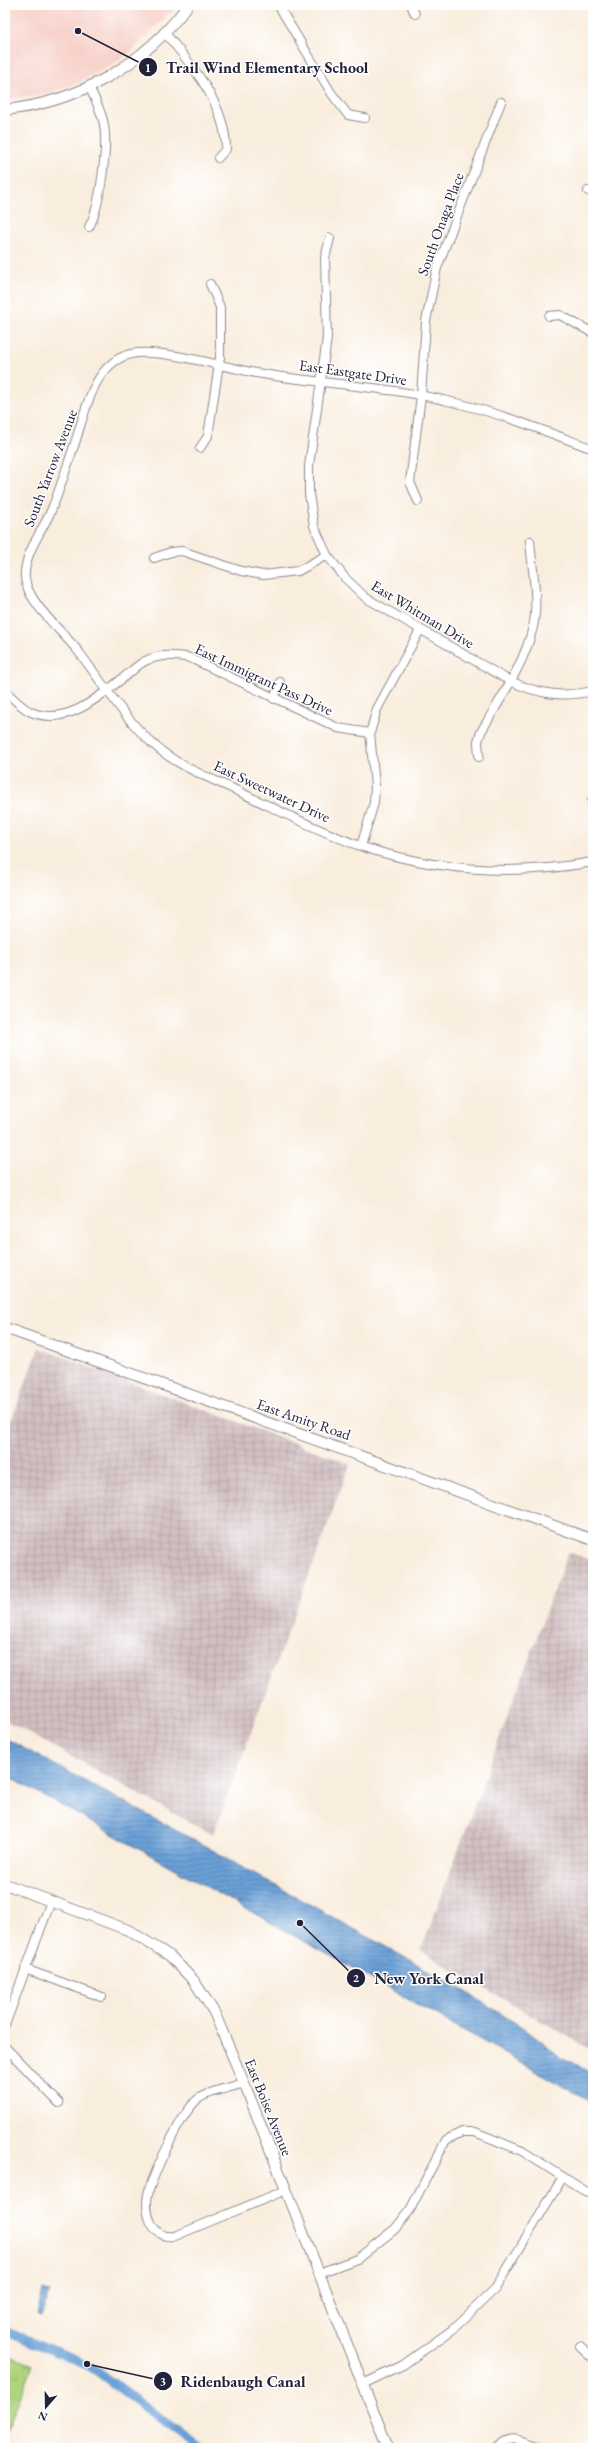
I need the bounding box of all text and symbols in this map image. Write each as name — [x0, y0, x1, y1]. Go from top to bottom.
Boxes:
callout: Trail Wind Elementary School — [138, 53, 377, 81]
text: Trail Wind Elementary School — [166, 57, 369, 78]
text: 1 — [145, 60, 151, 76]
street label: South Onaga Place — [413, 170, 467, 278]
street label: East Eastgate Drive — [298, 355, 408, 389]
street label: South Yarrow Avenue — [19, 406, 81, 529]
street label: East Whitman Drive — [368, 576, 478, 652]
street label: East Immigrant Pass Drive — [192, 639, 336, 719]
street label: East Sweetwater Drive — [211, 756, 333, 826]
street label: East Amity Road — [255, 1394, 354, 1444]
callout: New York Canal — [346, 1964, 492, 1992]
text: New York Canal — [374, 1968, 484, 1989]
text: 2 — [353, 1970, 360, 1986]
street label: East Boise Avenue — [241, 2056, 297, 2159]
callout: Ridenbaugh Canal — [153, 2367, 314, 2395]
text: Ridenbaugh Canal — [181, 2371, 306, 2392]
text: 3 — [160, 2373, 166, 2389]
north arrow — [26, 2387, 66, 2427]
text: N — [36, 2408, 49, 2424]

